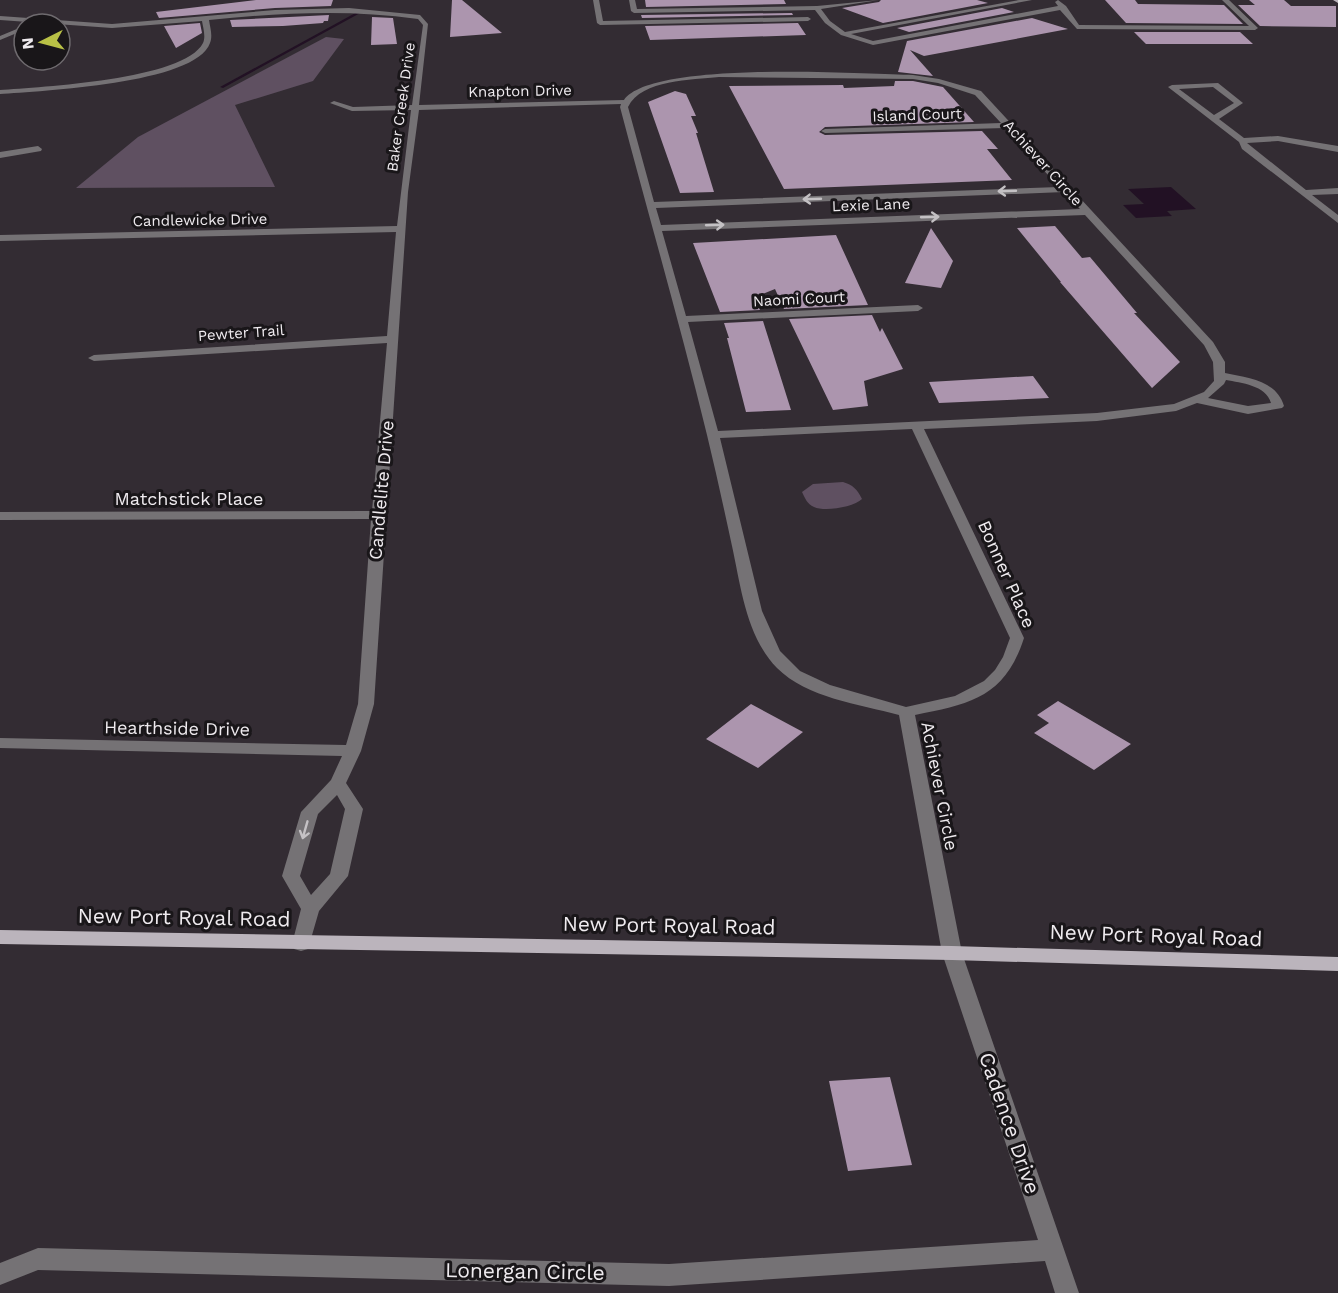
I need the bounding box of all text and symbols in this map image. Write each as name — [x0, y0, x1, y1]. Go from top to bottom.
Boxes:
north arrow — [12, 12, 72, 72]
text: N — [18, 37, 38, 50]
street label: Baker Creek Drive — [383, 41, 419, 173]
street label: Knapton Drive — [468, 81, 572, 101]
street label: Island Court — [872, 104, 963, 126]
street label: Achiever Circle — [1000, 116, 1086, 210]
one-way arrow — [997, 185, 1017, 197]
one-way arrow — [802, 193, 822, 204]
street label: Lexie Lane — [832, 195, 910, 215]
street label: Candlewicke Drive — [132, 210, 268, 230]
one-way arrow — [920, 212, 940, 223]
one-way arrow — [704, 220, 724, 231]
street label: Naomi Court — [752, 288, 846, 310]
street label: Pewter Trail — [197, 321, 285, 345]
street label: Candlelite Drive — [364, 419, 398, 561]
street label: Matchstick Place — [115, 488, 263, 509]
street label: Bonner Place — [974, 517, 1040, 631]
street label: Hearthside Drive — [104, 716, 250, 740]
street label: Achiever Circle — [917, 720, 963, 852]
one-way arrow — [299, 820, 310, 839]
street label: New Port Royal Road — [77, 903, 291, 931]
street label: New Port Royal Road — [562, 911, 776, 939]
street label: New Port Royal Road — [1049, 919, 1263, 951]
street label: Cadence Drive — [974, 1049, 1046, 1197]
street label: Lonergan Circle — [445, 1257, 605, 1285]

